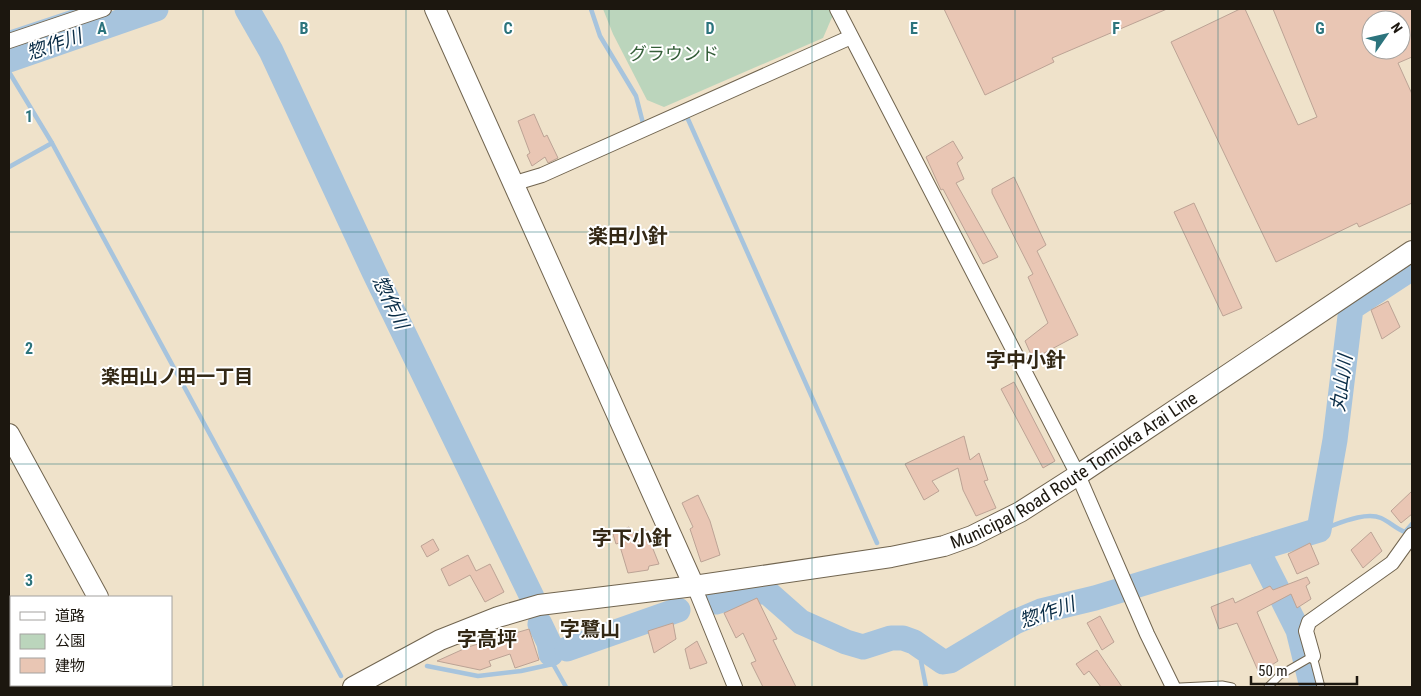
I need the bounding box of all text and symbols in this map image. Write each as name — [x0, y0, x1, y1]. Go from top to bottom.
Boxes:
north arrow — [1361, 10, 1411, 60]
text: A — [97, 19, 107, 38]
text: B — [300, 19, 309, 38]
text: C — [503, 19, 513, 38]
text: D — [705, 19, 715, 38]
text: E — [910, 19, 918, 38]
text: F — [1112, 19, 1120, 38]
text: G — [1315, 19, 1325, 38]
text: N — [1388, 20, 1406, 36]
water label: 惣作川 — [23, 24, 87, 65]
park label: グラウンド — [629, 43, 719, 64]
text: 1 — [25, 107, 33, 126]
district label: 楽田小針 — [588, 224, 668, 248]
water label: 惣作川 — [368, 272, 414, 335]
text: 2 — [25, 339, 33, 358]
district label: 字中小針 — [986, 348, 1066, 372]
water label: 丸山川 — [1326, 351, 1357, 413]
district label: 楽田山ノ田一丁目 — [101, 365, 253, 388]
street label: Municipal Road Route Tomioka Arai Line — [947, 387, 1201, 553]
district label: 字下小針 — [592, 526, 672, 550]
text: 3 — [25, 571, 33, 590]
water label: 惣作川 — [1016, 592, 1080, 633]
legend — [10, 596, 172, 686]
text: 道路 — [55, 607, 85, 625]
district label: 字鷺山 — [560, 617, 620, 641]
district label: 字高坪 — [457, 627, 517, 651]
text: 公園 — [55, 632, 85, 650]
scale bar — [1251, 654, 1357, 686]
text: 建物 — [55, 657, 85, 675]
text: 50 m — [1258, 662, 1288, 680]

